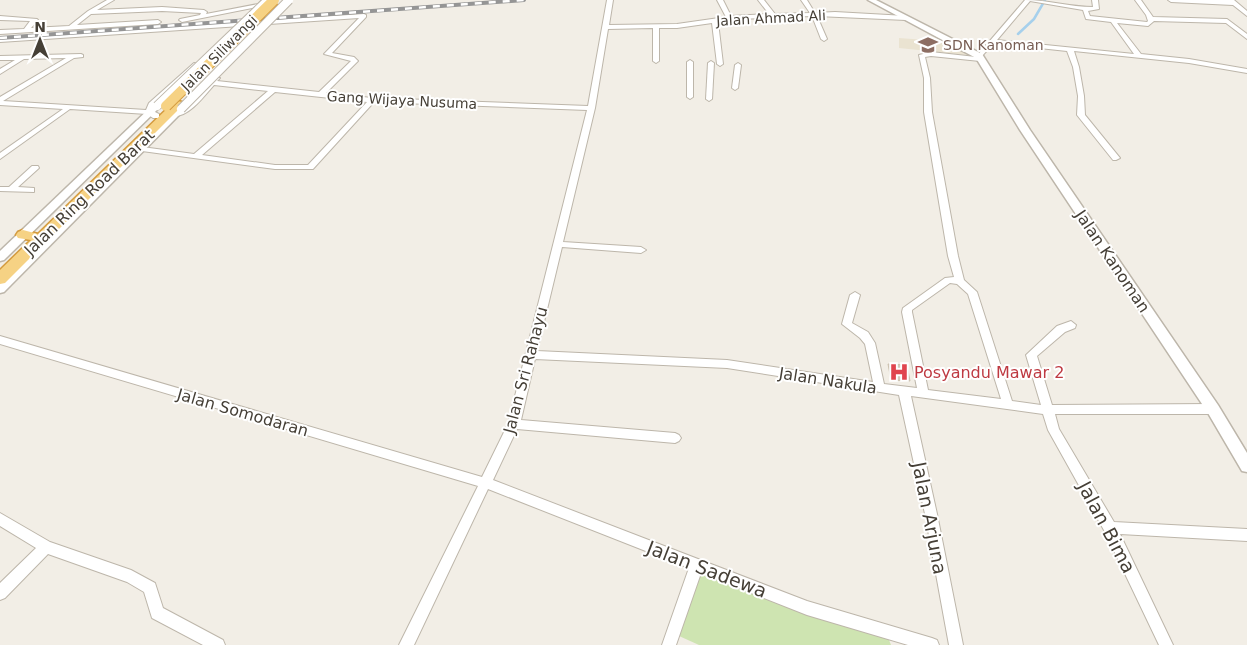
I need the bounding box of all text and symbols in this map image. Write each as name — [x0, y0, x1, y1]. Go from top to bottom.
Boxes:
street label: Jalan Ahmad Ali — [715, 7, 826, 29]
street label: Jalan Siliwangi — [177, 12, 260, 95]
north arrow — [15, 15, 65, 65]
text: N — [34, 19, 46, 35]
school or university icon: SDN Kanoman — [917, 34, 939, 56]
place label: SDN Kanoman — [943, 37, 1044, 53]
street label: Gang Wijaya Nusuma — [326, 88, 478, 112]
street label: Jalan Ring Road Barat — [20, 125, 158, 260]
street label: Jalan Kanoman — [1071, 206, 1154, 316]
street label: Jalan Sri Rahayu — [499, 305, 552, 437]
hospital icon: Posyandu Mawar 2 — [888, 361, 910, 383]
street label: Jalan Nakula — [777, 363, 878, 398]
place label: Posyandu Mawar 2 — [914, 363, 1064, 382]
street label: Jalan Somodaran — [174, 384, 311, 440]
street label: Jalan Arjuna — [908, 459, 952, 576]
street label: Jalan Bima — [1073, 476, 1140, 577]
street label: Jalan Sadewa — [643, 536, 770, 602]

